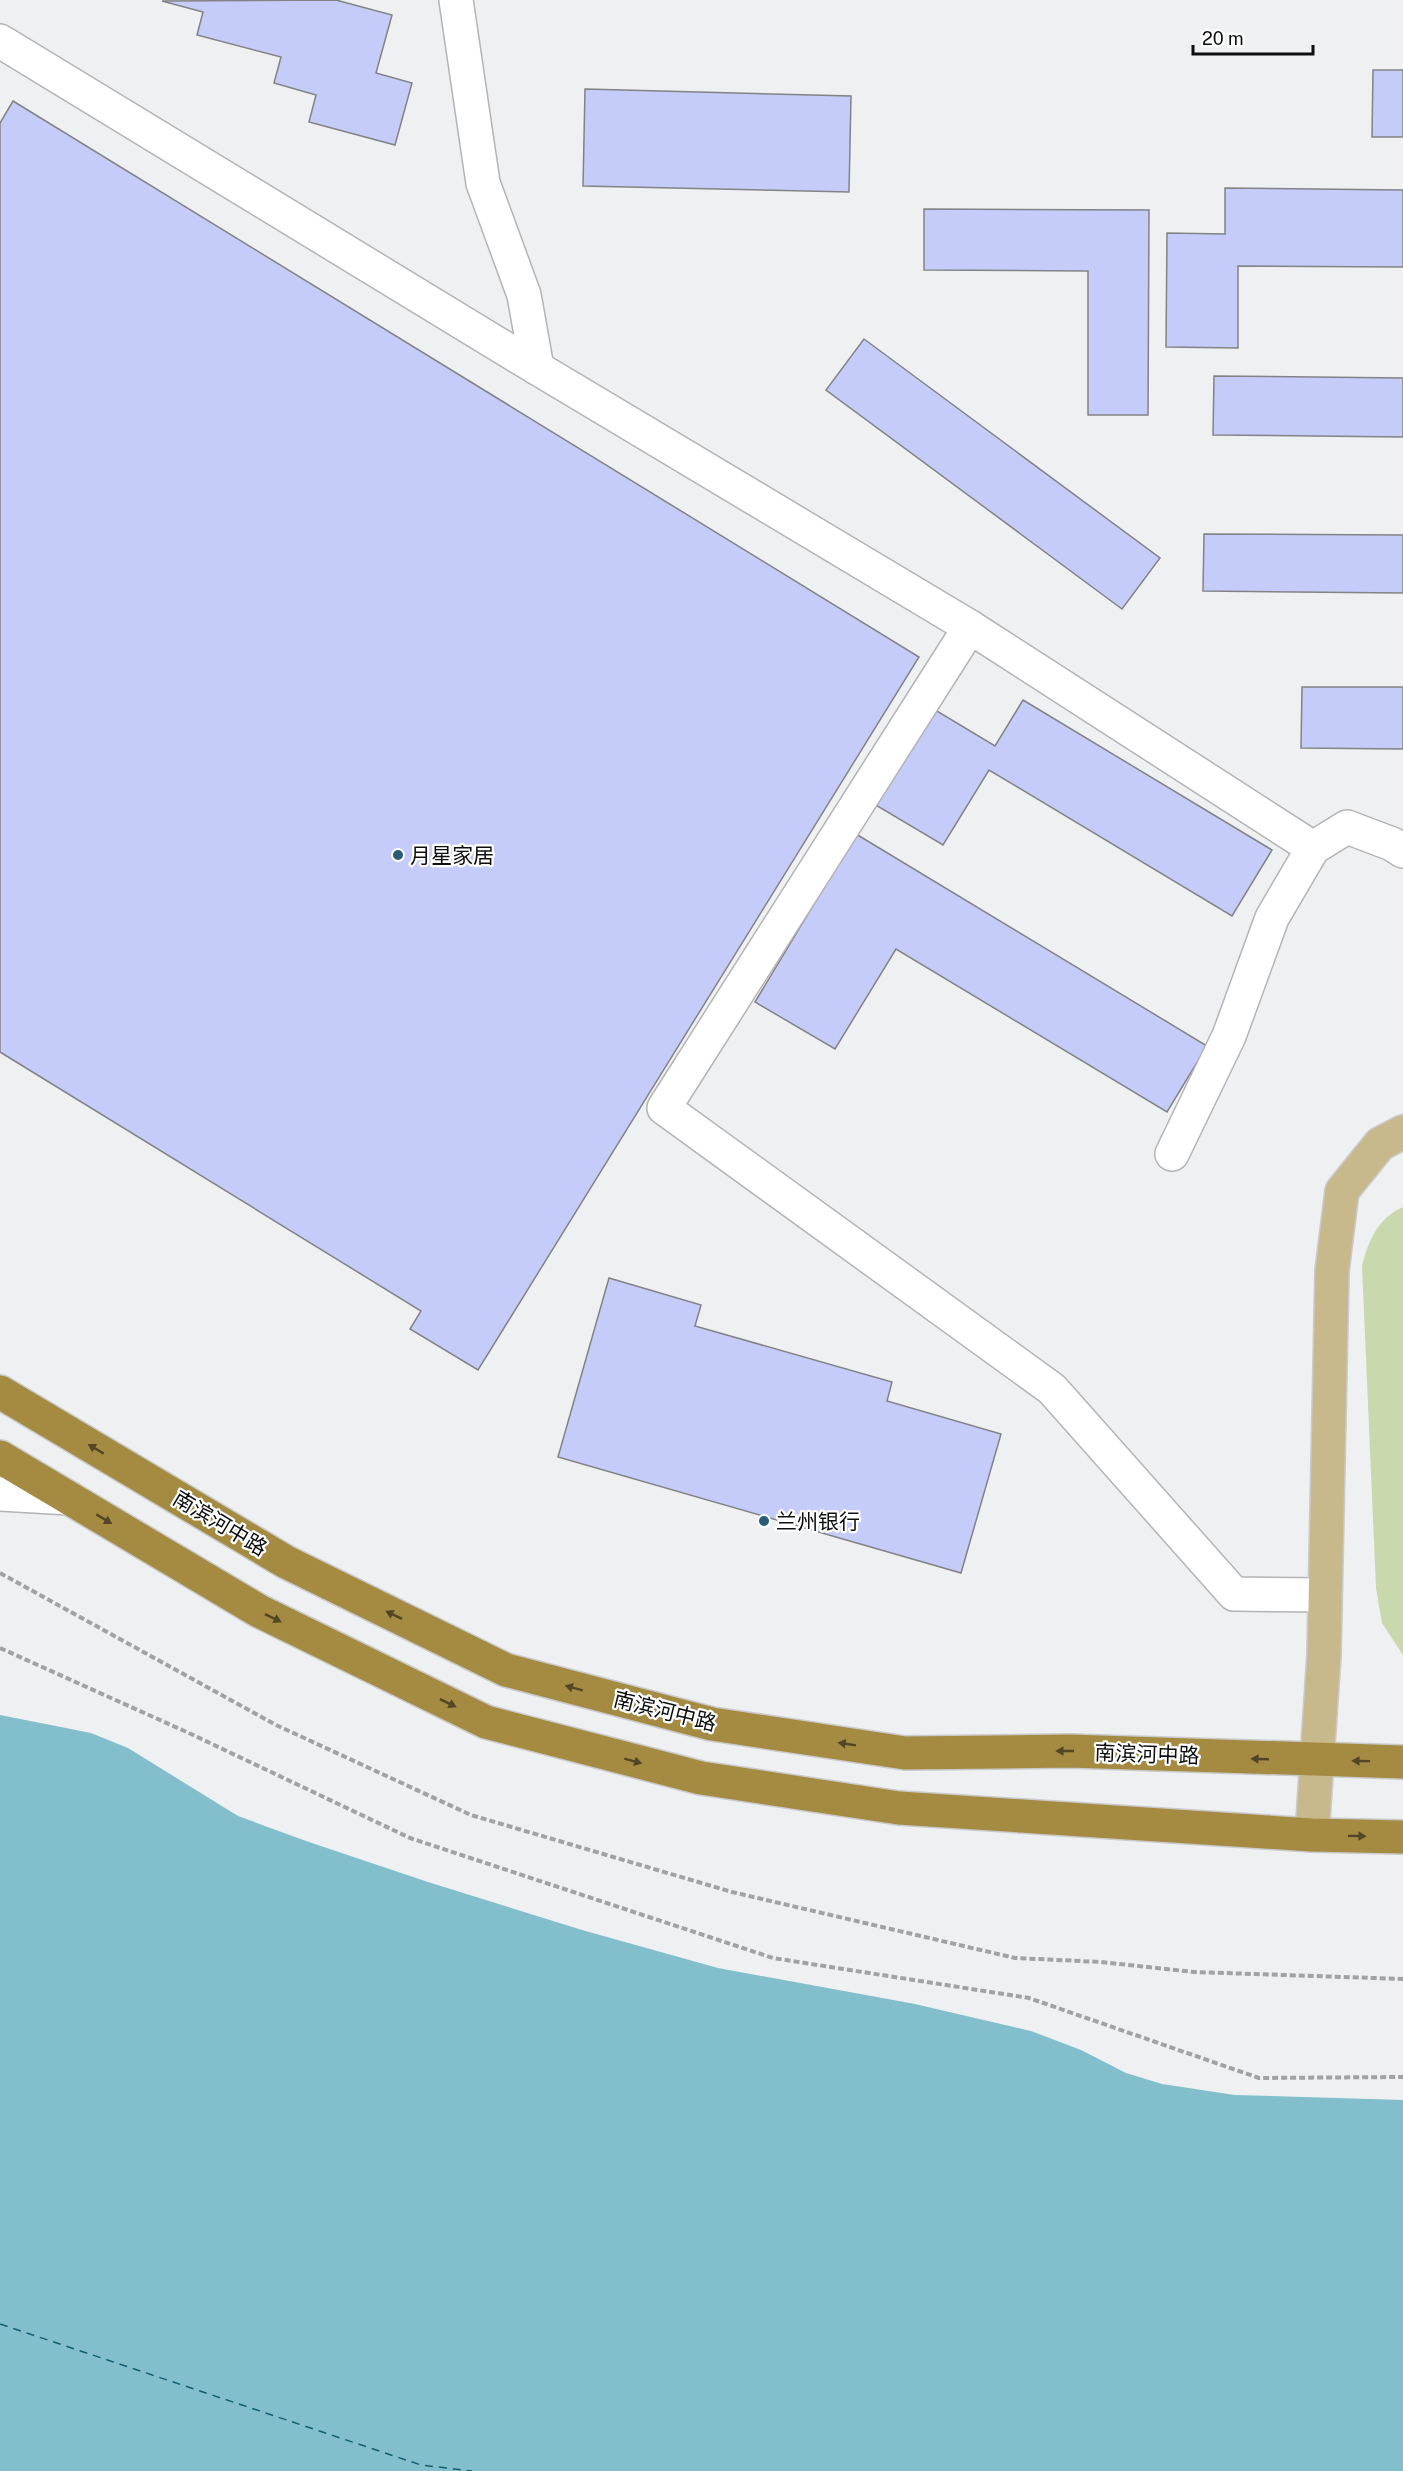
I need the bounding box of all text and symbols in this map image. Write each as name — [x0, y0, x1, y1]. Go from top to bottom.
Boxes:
scale bar — [1193, 18, 1313, 56]
text: 20 m — [1202, 28, 1244, 49]
place label: 月星家居 — [410, 843, 494, 868]
marker: 月星家居 — [391, 848, 405, 862]
one-way arrow — [87, 1444, 104, 1454]
street label: 南滨河中路 — [169, 1485, 271, 1561]
place label: 兰州银行 — [776, 1509, 860, 1534]
one-way arrow — [96, 1514, 113, 1524]
marker: 兰州银行 — [757, 1514, 771, 1528]
one-way arrow — [386, 1611, 403, 1620]
one-way arrow — [264, 1613, 281, 1622]
one-way arrow — [565, 1682, 583, 1692]
street label: 南滨河中路 — [611, 1686, 719, 1736]
one-way arrow — [439, 1699, 456, 1708]
one-way arrow — [838, 1739, 857, 1748]
street label: 南滨河中路 — [1094, 1740, 1200, 1768]
one-way arrow — [1055, 1746, 1074, 1756]
one-way arrow — [1250, 1754, 1269, 1763]
one-way arrow — [624, 1756, 642, 1766]
one-way arrow — [1351, 1756, 1370, 1766]
one-way arrow — [1348, 1831, 1367, 1841]

